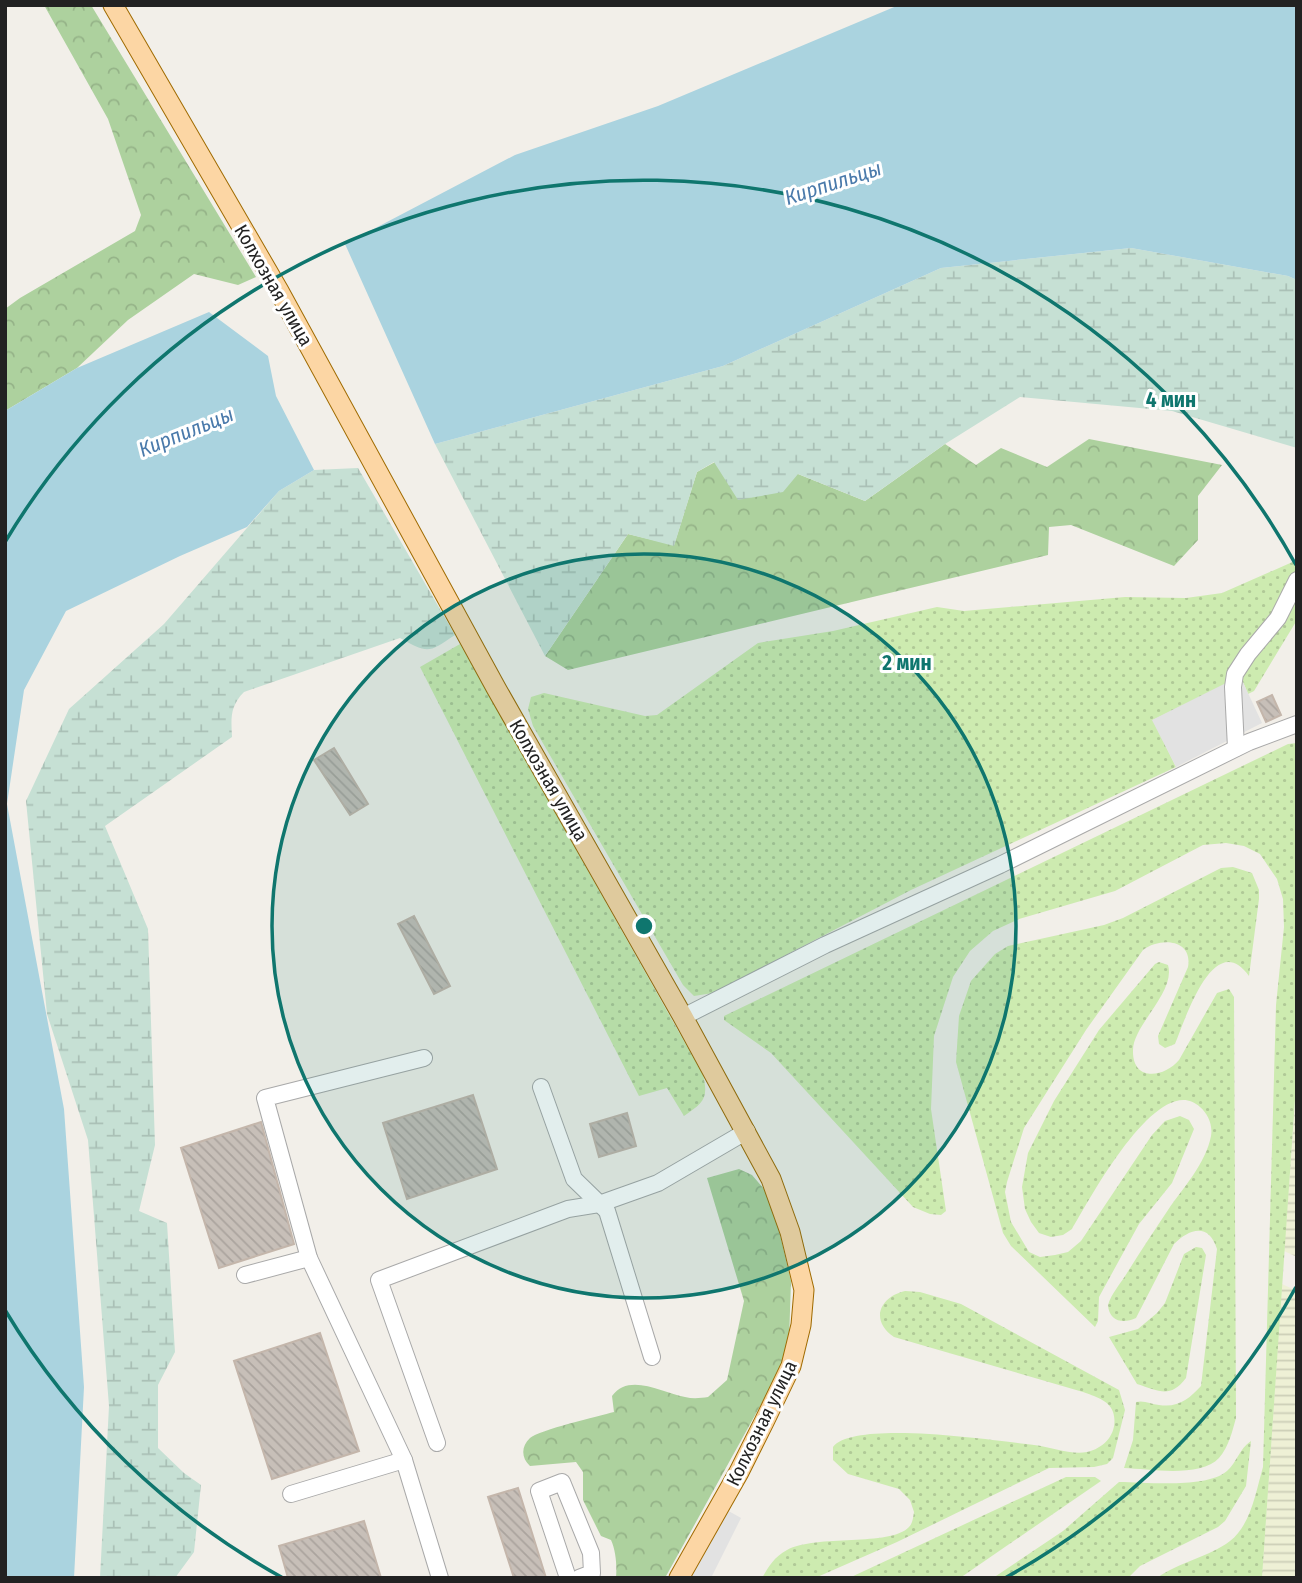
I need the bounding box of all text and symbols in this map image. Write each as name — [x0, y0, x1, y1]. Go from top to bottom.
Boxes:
water label: Кирпильцы — [781, 155, 885, 211]
street label: Колхозная улица — [229, 220, 318, 350]
text: 4 мин — [1146, 387, 1196, 413]
water label: Кирпильцы — [135, 401, 237, 463]
text: 2 мин — [881, 650, 932, 676]
street label: Колхозная улица — [504, 715, 593, 845]
centre of rings — [632, 914, 656, 938]
street label: Колхозная улица — [721, 1357, 802, 1490]

